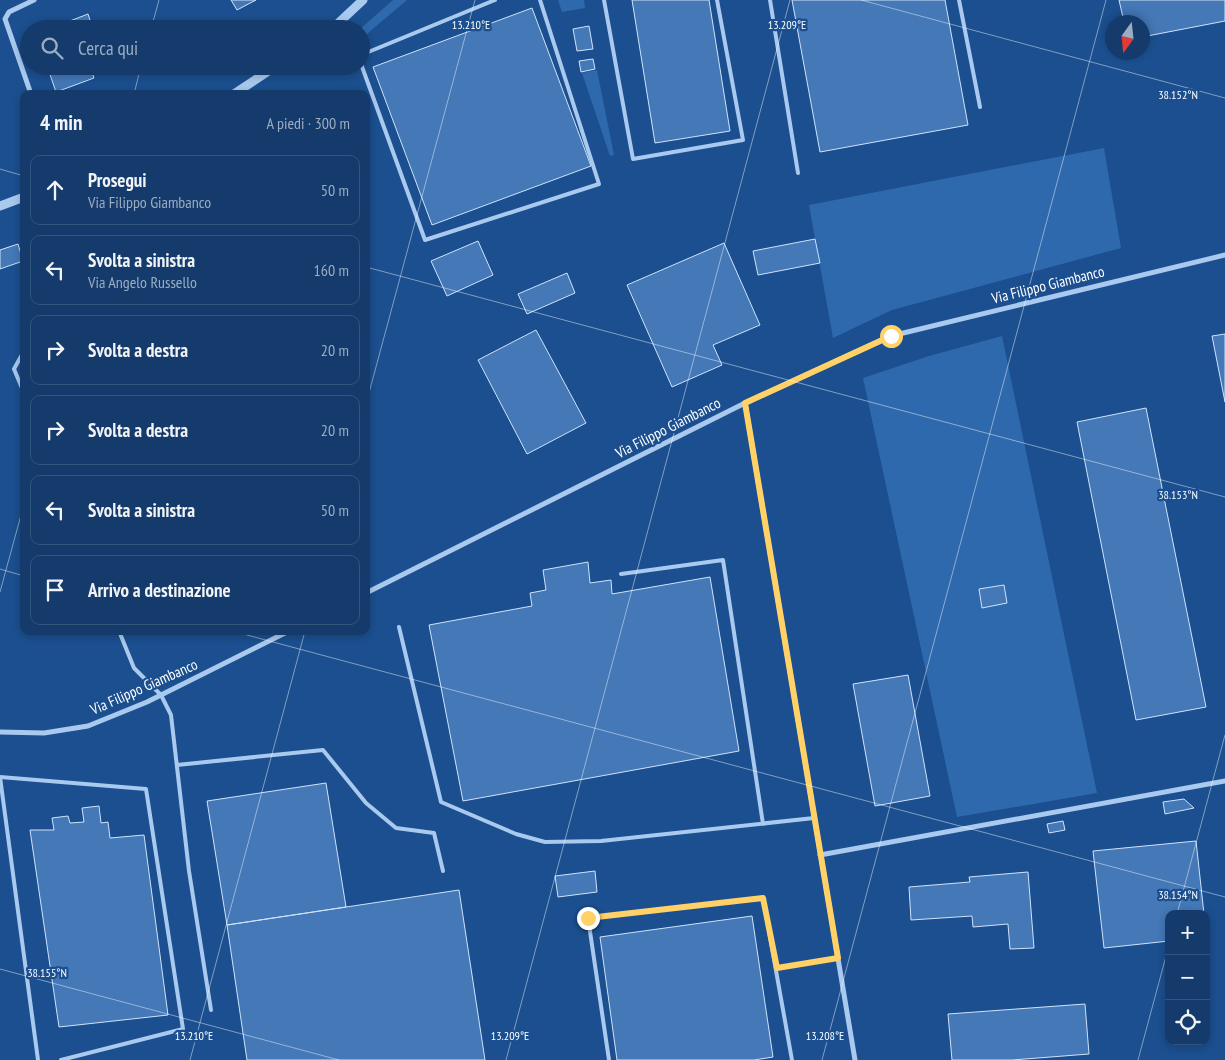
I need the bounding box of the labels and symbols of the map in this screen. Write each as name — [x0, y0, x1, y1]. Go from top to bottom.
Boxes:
north arrow — [1105, 15, 1150, 60]
text: 13.210°E — [452, 17, 490, 32]
text: 13.209°E — [768, 17, 806, 32]
text: 38.152°N — [1158, 87, 1198, 102]
street label: Via Filippo Giambanco — [989, 261, 1106, 308]
route start — [880, 325, 903, 348]
street label: Via Filippo Giambanco — [611, 393, 723, 463]
text: 38.153°N — [1158, 487, 1198, 502]
street label: Via Filippo Giambanco — [86, 654, 200, 719]
text: 38.154°N — [1158, 887, 1198, 902]
route end — [577, 907, 600, 930]
text: 38.155°N — [27, 965, 67, 980]
text: 13.210°E — [175, 1028, 213, 1043]
text: 13.209°E — [491, 1028, 529, 1043]
text: 13.208°E — [806, 1028, 844, 1043]

